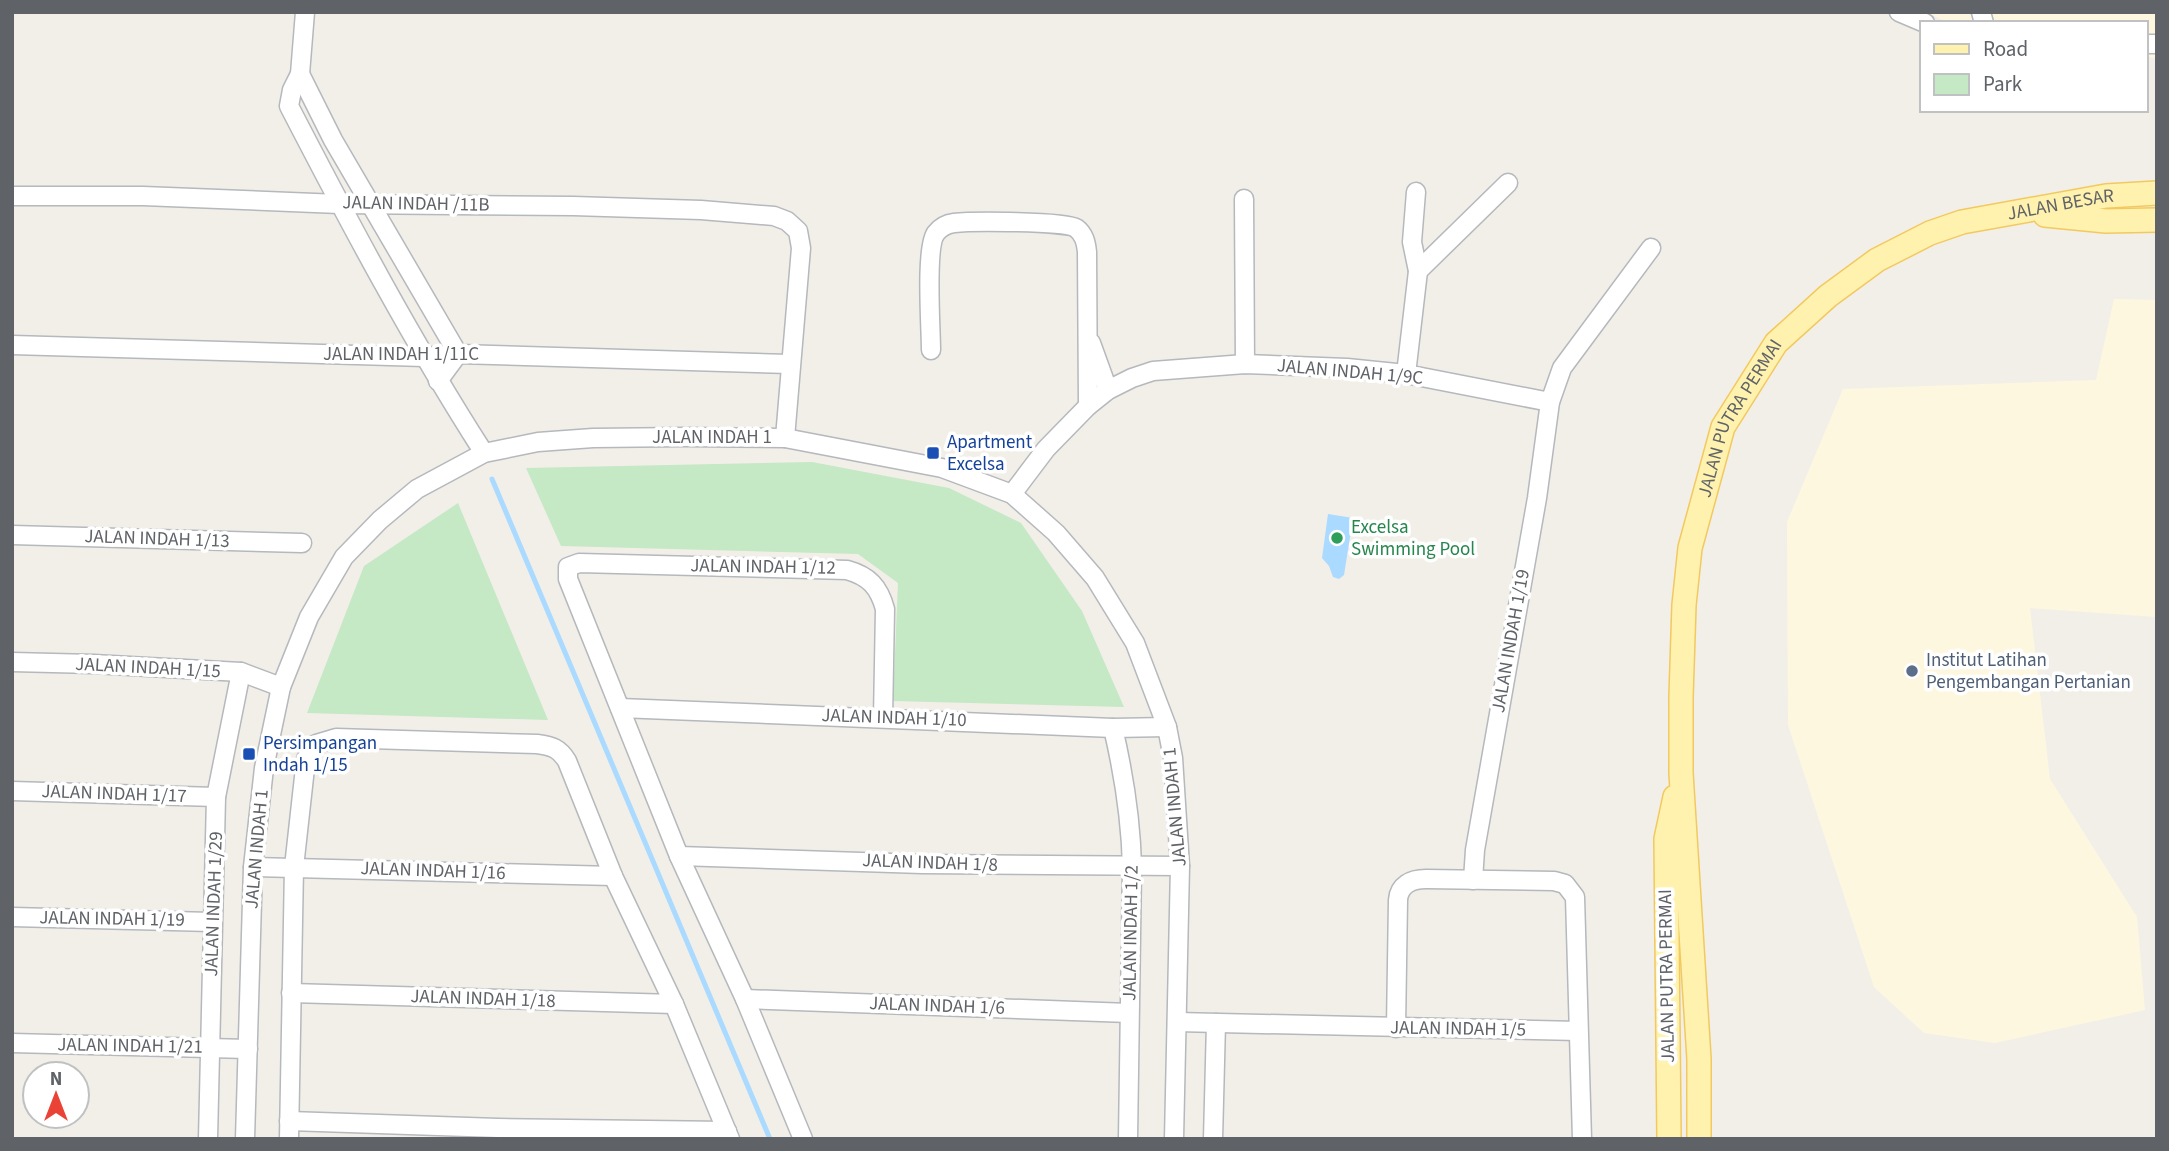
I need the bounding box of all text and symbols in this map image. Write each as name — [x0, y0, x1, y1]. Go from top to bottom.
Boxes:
legend — [1920, 21, 2148, 112]
text: Road — [1983, 34, 2028, 64]
text: Park — [1983, 69, 2023, 99]
street label: JALAN BESAR — [2005, 182, 2115, 227]
street label: JALAN INDAH /11B — [342, 189, 490, 219]
street label: JALAN PUTRA PERMAI — [1691, 334, 1789, 500]
street label: JALAN INDAH 1/11C — [323, 341, 479, 368]
street label: JALAN INDAH 1/9C — [1276, 352, 1424, 392]
street label: JALAN INDAH 1 — [652, 424, 772, 451]
place label: Apartment Excelsa — [947, 429, 1033, 478]
marker: Apartment Excelsa — [925, 445, 941, 461]
place label: Excelsa Swimming Pool — [1351, 514, 1475, 563]
street label: JALAN INDAH 1/13 — [84, 523, 230, 555]
marker: Excelsa Swimming Pool — [1329, 530, 1345, 546]
street label: JALAN INDAH 1/12 — [690, 552, 836, 582]
street label: JALAN INDAH 1/19 — [1485, 567, 1537, 715]
place label: Institut Latihan Pengembangan Pertanian — [1926, 647, 2131, 696]
street label: JALAN INDAH 1/15 — [75, 651, 221, 685]
marker: Institut Latihan Pengembangan Pertanian — [1904, 663, 1920, 679]
street label: JALAN INDAH 1/10 — [821, 702, 967, 734]
place label: Persimpangan Indah 1/15 — [263, 730, 377, 779]
marker: Persimpangan Indah 1/15 — [241, 746, 257, 762]
street label: JALAN INDAH 1 — [1156, 746, 1194, 868]
street label: JALAN INDAH 1/17 — [41, 778, 187, 810]
street label: JALAN INDAH 1 — [238, 788, 276, 910]
street label: JALAN INDAH 1/29 — [198, 831, 230, 977]
street label: JALAN INDAH 1/8 — [862, 847, 998, 879]
street label: JALAN INDAH 1/16 — [360, 855, 506, 887]
street label: JALAN INDAH 1/2 — [1116, 865, 1146, 1001]
street label: JALAN PUTRA PERMAI — [1652, 889, 1682, 1063]
street label: JALAN INDAH 1/19 — [39, 904, 185, 934]
street label: JALAN INDAH 1/18 — [410, 983, 556, 1015]
street label: JALAN INDAH 1/6 — [869, 990, 1005, 1022]
street label: JALAN INDAH 1/5 — [1390, 1014, 1526, 1044]
street label: JALAN INDAH 1/21 — [57, 1031, 203, 1061]
north arrow — [21, 1060, 91, 1130]
text: N — [50, 1066, 62, 1093]

